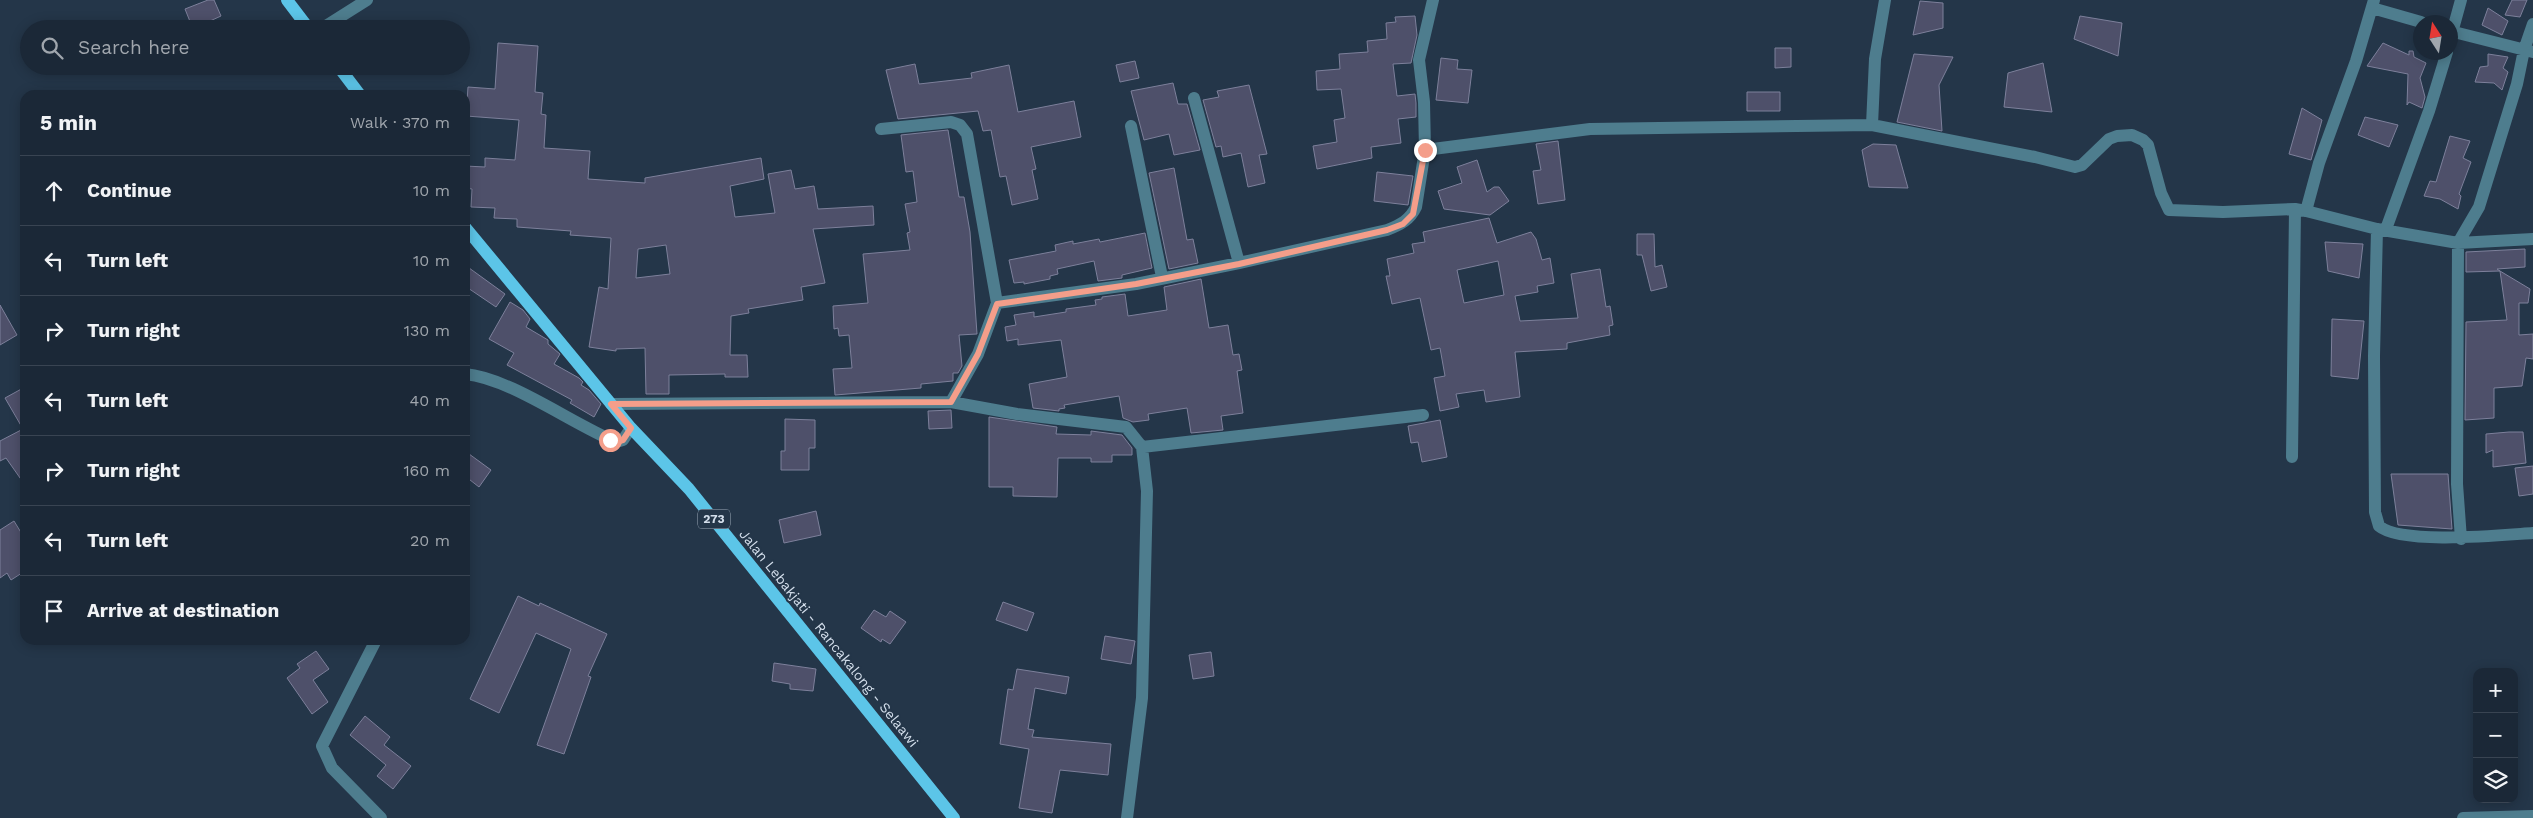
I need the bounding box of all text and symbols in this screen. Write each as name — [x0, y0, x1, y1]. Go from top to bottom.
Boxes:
north arrow — [2413, 15, 2458, 60]
search box — [20, 20, 470, 75]
icon: search — [38, 34, 66, 62]
text: Search here — [78, 36, 189, 59]
text: 5 min — [40, 110, 97, 135]
text: Walk · 370 m — [350, 113, 450, 132]
route end — [1414, 139, 1437, 162]
icon: ahead — [40, 177, 68, 205]
text: Continue — [87, 179, 171, 202]
text: 10 m — [413, 181, 450, 200]
icon: left — [40, 247, 68, 275]
text: Turn left — [87, 249, 168, 272]
text: 10 m — [413, 251, 450, 270]
icon: right — [40, 317, 68, 345]
text: Turn right — [87, 319, 180, 342]
text: 130 m — [404, 321, 450, 340]
icon: left — [40, 387, 68, 415]
text: Turn left — [87, 389, 168, 412]
text: 40 m — [410, 391, 450, 410]
route start — [599, 429, 622, 452]
icon: right — [40, 457, 68, 485]
text: Turn right — [87, 459, 180, 482]
text: 160 m — [403, 461, 450, 480]
road number: 273 — [698, 509, 730, 528]
street label: Jalan Lebakjati - Rancakalong - Selaawi — [736, 526, 922, 750]
icon: left — [40, 527, 68, 555]
text: Turn left — [87, 529, 168, 552]
text: 20 m — [410, 531, 450, 550]
icon: arrive — [40, 597, 68, 625]
text: Arrive at destination — [87, 599, 279, 622]
map controls — [2473, 668, 2518, 803]
button: + — [2473, 668, 2518, 713]
button: − — [2473, 713, 2518, 758]
button: layers — [2473, 758, 2518, 803]

